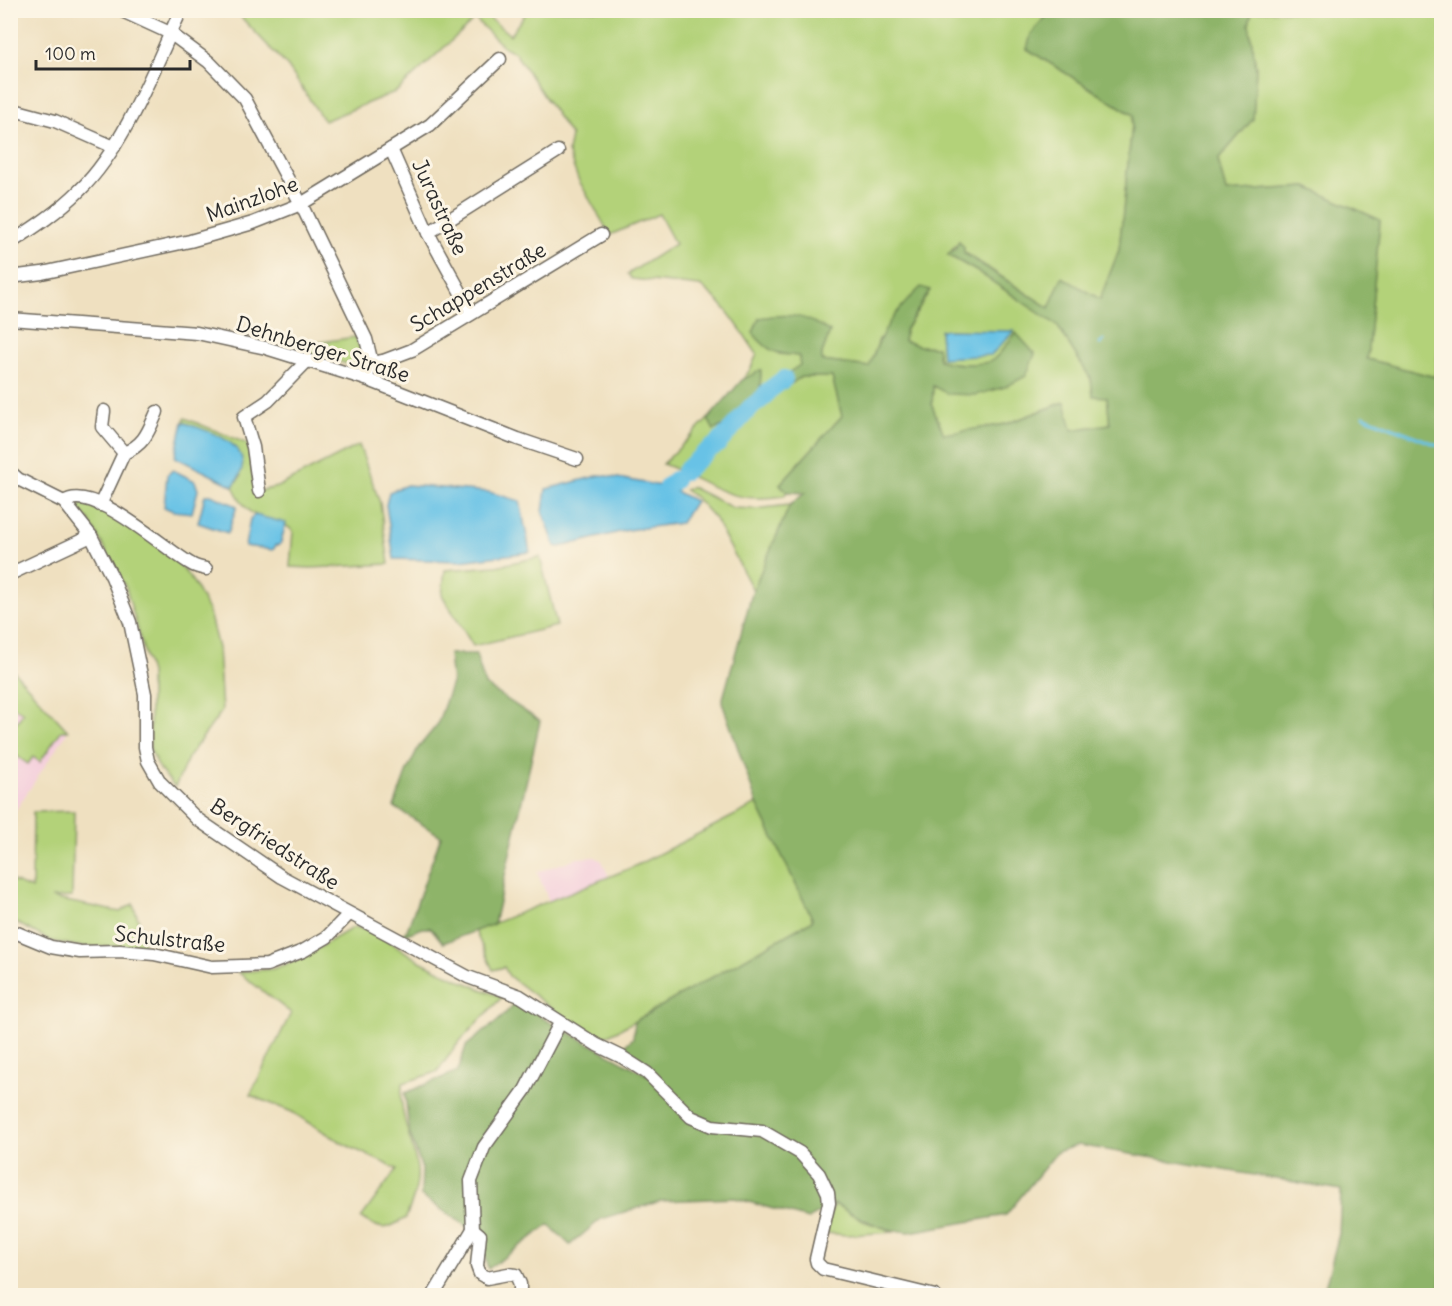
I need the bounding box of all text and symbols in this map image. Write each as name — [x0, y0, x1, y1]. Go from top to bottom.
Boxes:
scale bar — [36, 33, 190, 71]
text: 100 m — [45, 42, 96, 65]
street label: Jurastraße — [406, 155, 474, 259]
street label: Mainzlohe — [202, 170, 302, 228]
street label: Schappenstraße — [405, 236, 551, 338]
street label: Dehnberger Straße — [233, 310, 413, 388]
street label: Bergfriedstraße — [205, 792, 345, 896]
street label: Schulstraße — [113, 920, 227, 958]

